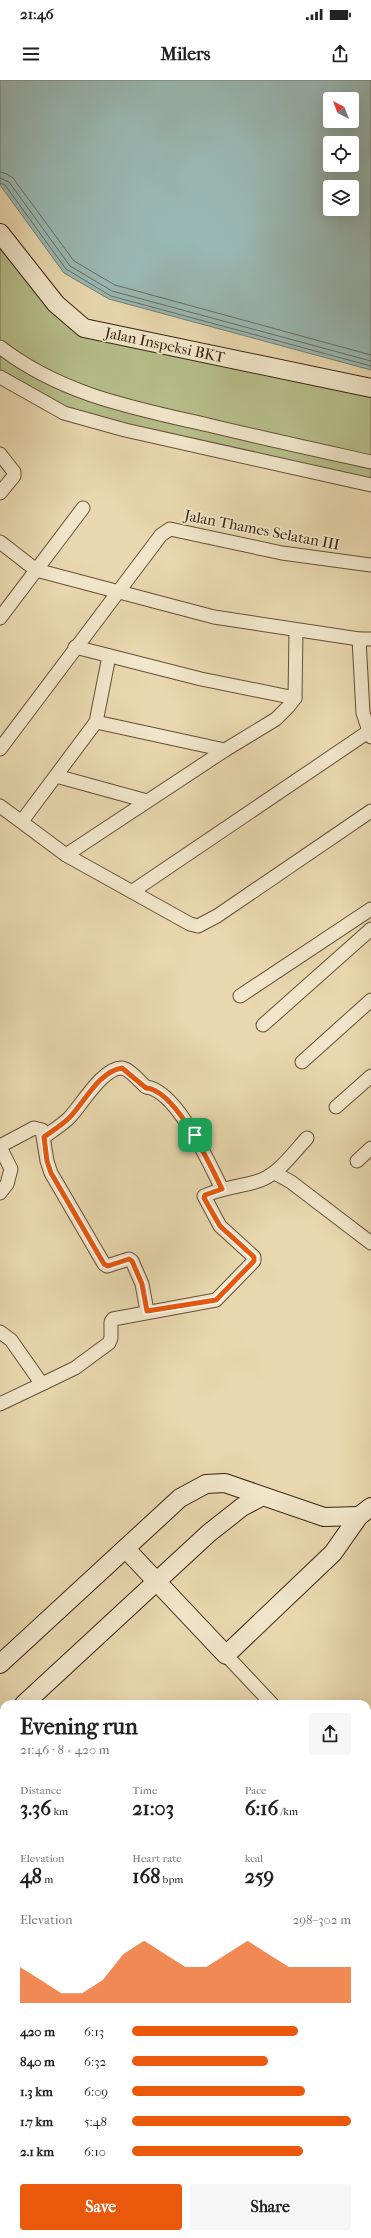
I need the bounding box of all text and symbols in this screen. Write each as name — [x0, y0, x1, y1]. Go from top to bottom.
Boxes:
text: 21:46 — [20, 5, 54, 23]
icon: menu — [20, 43, 42, 65]
icon: share — [329, 43, 351, 65]
text: Milers — [161, 44, 210, 65]
north arrow — [323, 92, 359, 128]
map controls — [323, 92, 359, 216]
button: locate — [323, 136, 359, 172]
button: layers — [323, 180, 359, 216]
street label: Jalan Inspeksi BKT — [102, 323, 227, 367]
street label: Jalan Thames Selatan III — [182, 506, 341, 554]
pin — [178, 1118, 212, 1152]
icon: arrive — [184, 1124, 206, 1146]
button: share — [309, 1713, 351, 1755]
text: Evening run — [20, 1714, 138, 1740]
text: 21:46 · 8 × 420 m — [20, 1742, 110, 1757]
text: Distance — [20, 1784, 61, 1797]
text: Time — [132, 1784, 157, 1797]
text: Pace — [245, 1784, 267, 1797]
text: 3.36 — [20, 1797, 51, 1820]
text: 21:03 — [132, 1797, 174, 1820]
text: 6:16 — [245, 1797, 278, 1820]
text: km — [51, 1805, 68, 1818]
text: /km — [278, 1805, 298, 1818]
text: Elevation — [20, 1852, 64, 1865]
text: Heart rate — [132, 1852, 182, 1865]
text: kcal — [245, 1852, 263, 1865]
text: 48 — [20, 1865, 42, 1888]
text: 168 — [132, 1865, 160, 1888]
text: 259 — [245, 1865, 274, 1888]
text: m — [42, 1873, 53, 1886]
text: bpm — [160, 1873, 183, 1886]
text: Elevation — [20, 1912, 73, 1927]
text: 298–302 m — [293, 1912, 351, 1927]
text: 420 m — [20, 2024, 55, 2039]
text: 6:13 — [84, 2024, 104, 2039]
text: 840 m — [20, 2054, 55, 2069]
text: 6:32 — [84, 2054, 106, 2069]
text: 1.3 km — [20, 2084, 53, 2099]
text: 6:09 — [84, 2084, 108, 2099]
text: 1.7 km — [20, 2114, 53, 2129]
text: 5:48 — [84, 2114, 107, 2129]
text: 2.1 km — [20, 2144, 54, 2159]
text: 6:10 — [84, 2144, 106, 2159]
button: Save — [20, 2184, 182, 2230]
button: Share — [190, 2184, 351, 2230]

